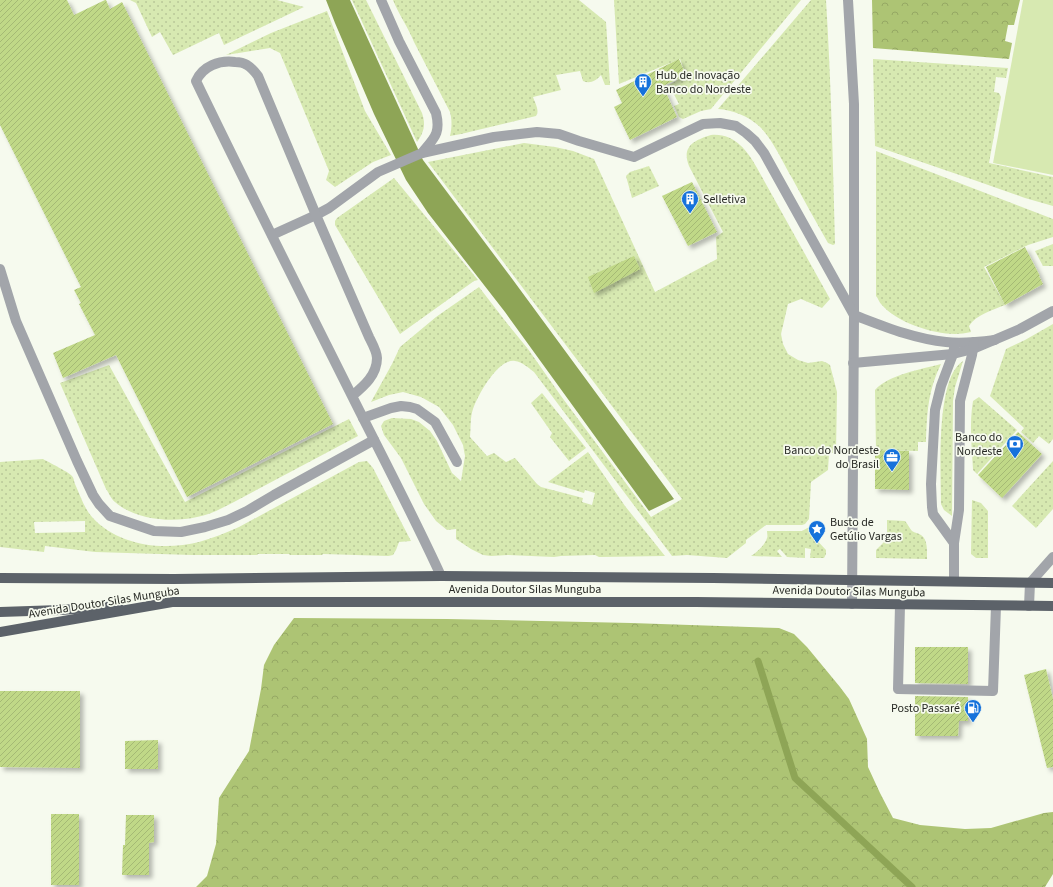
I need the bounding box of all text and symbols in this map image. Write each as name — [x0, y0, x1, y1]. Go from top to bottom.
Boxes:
place label: Hub de Inovação Banco do Nordeste — [656, 67, 751, 98]
building icon: Hub de Inovação Banco do Nordeste — [633, 72, 653, 97]
building icon: Selletiva — [680, 189, 700, 214]
place label: Selletiva — [703, 191, 746, 208]
place label: Banco do Nordeste — [955, 429, 1002, 460]
bank icon: Banco do Nordeste — [1005, 434, 1025, 459]
place label: Banco do Nordeste do Brasil — [784, 442, 879, 473]
office icon: Banco do Nordeste do Brasil — [882, 447, 902, 472]
place label: Busto de Getúlio Vargas — [830, 514, 902, 545]
place icon: Busto de Getúlio Vargas — [807, 519, 827, 544]
street label: Avenida Doutor Silas Munguba — [449, 581, 601, 598]
street label: Avenida Doutor Silas Munguba — [27, 582, 181, 623]
street label: Avenida Doutor Silas Munguba — [772, 582, 926, 601]
fuel station icon: Posto Passaré — [963, 698, 983, 723]
place label: Posto Passaré — [891, 700, 960, 717]

